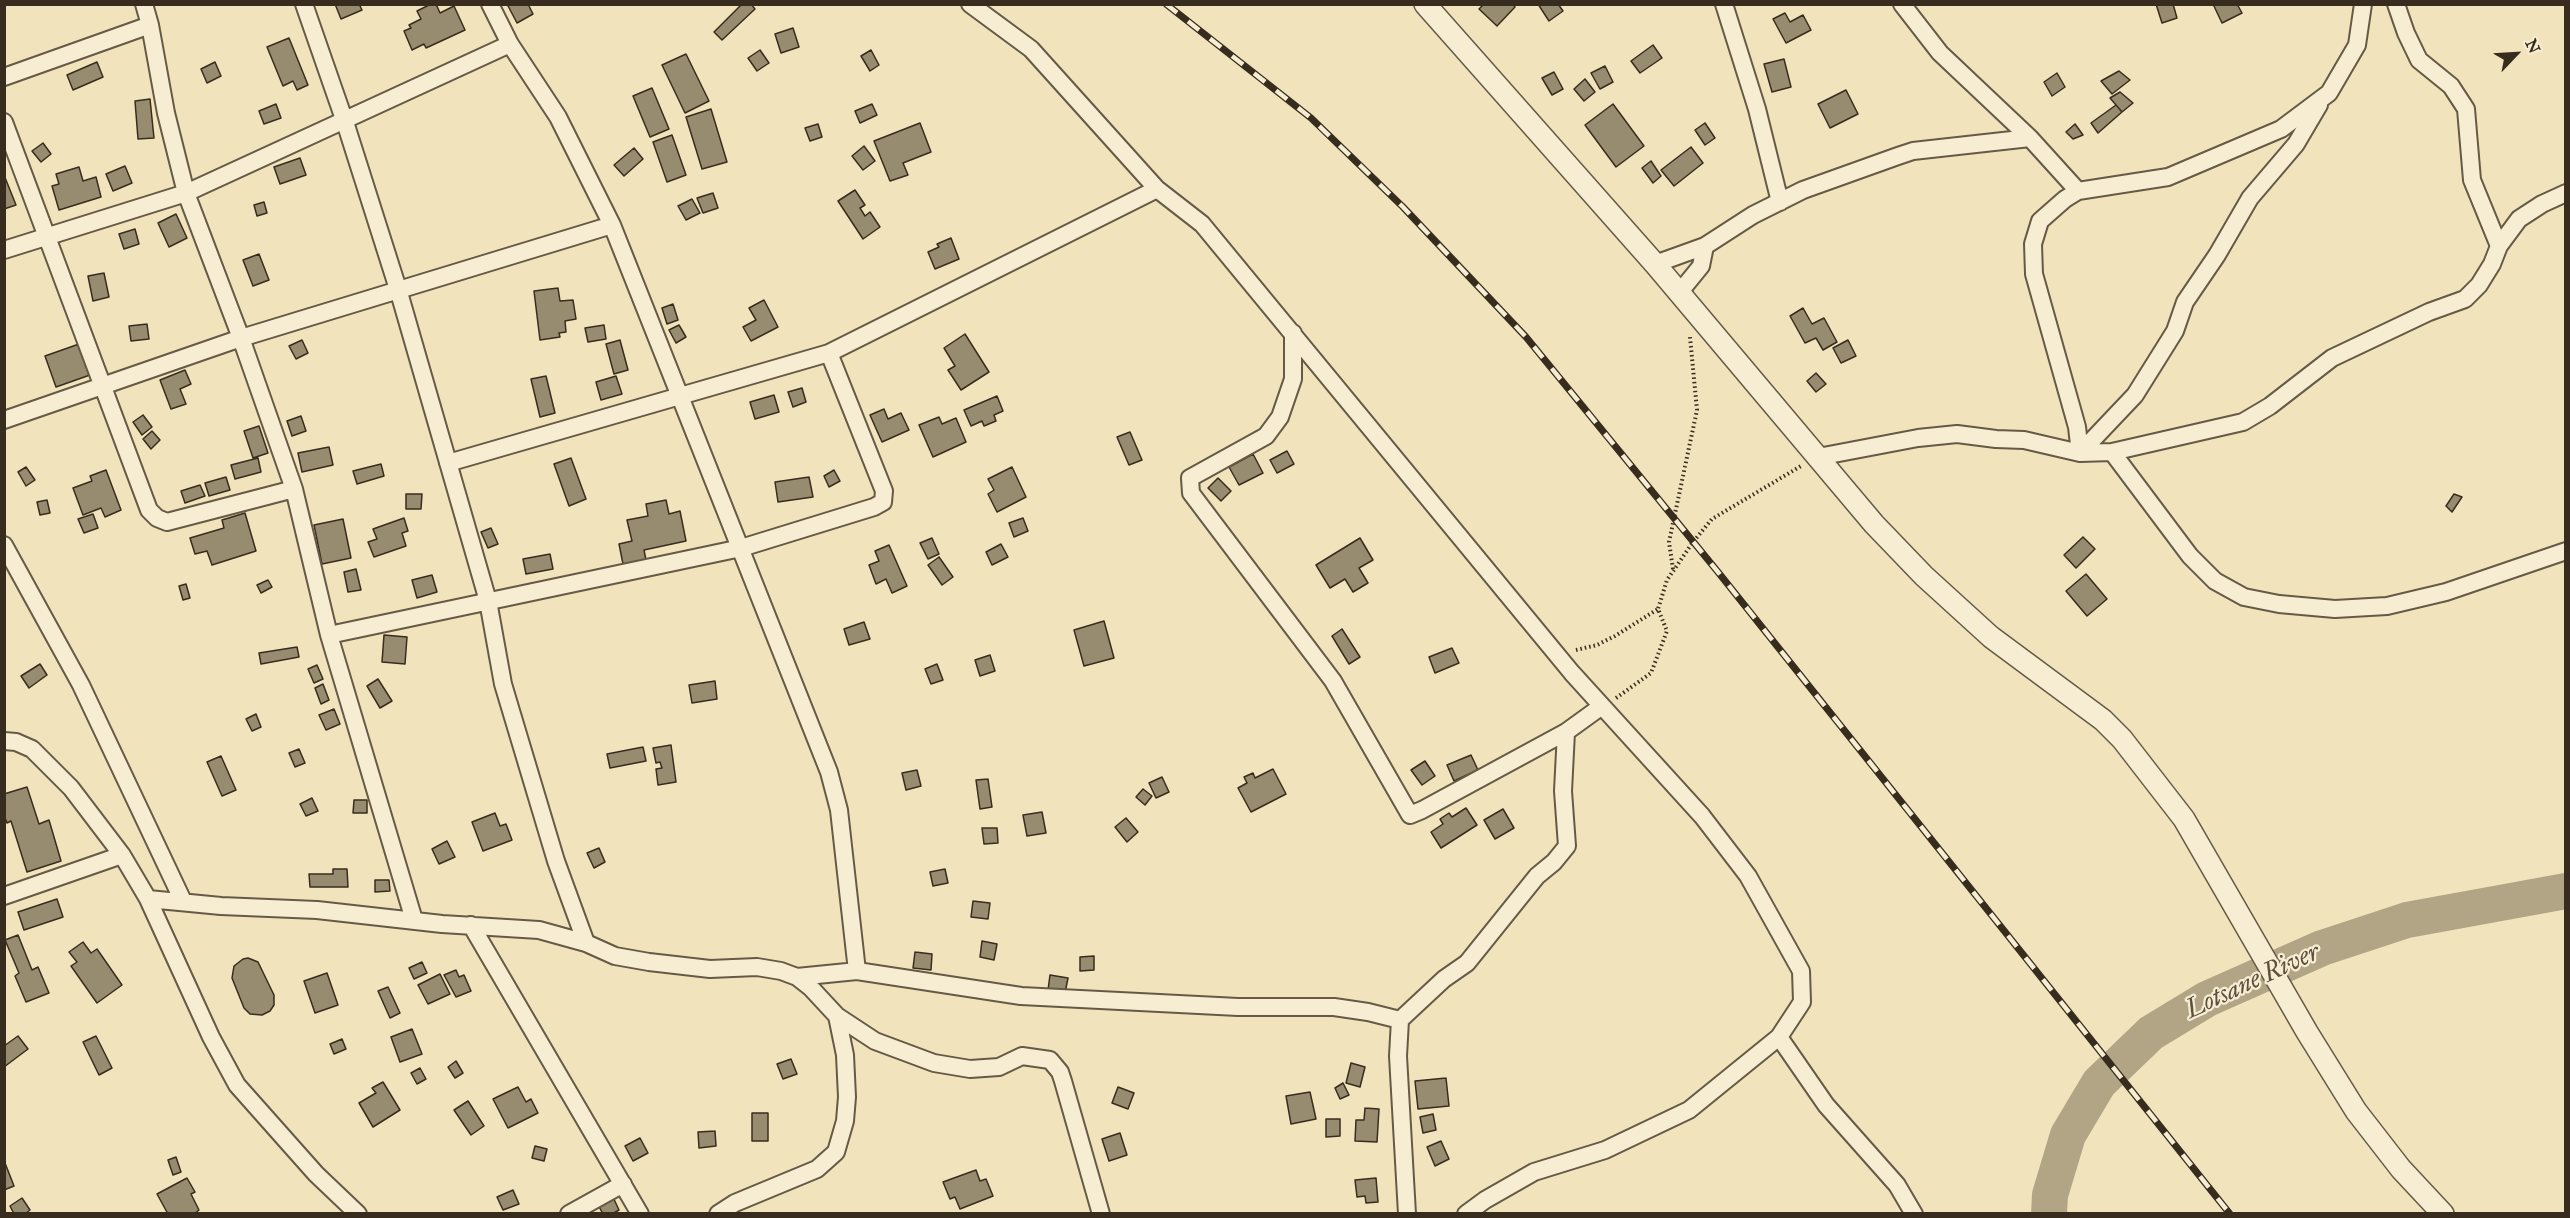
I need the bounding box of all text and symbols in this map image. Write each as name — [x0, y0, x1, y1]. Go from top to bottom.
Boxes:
north arrow — [2486, 24, 2546, 84]
text: N — [2521, 36, 2544, 56]
water label: Lotsane River — [2181, 937, 2325, 1027]

